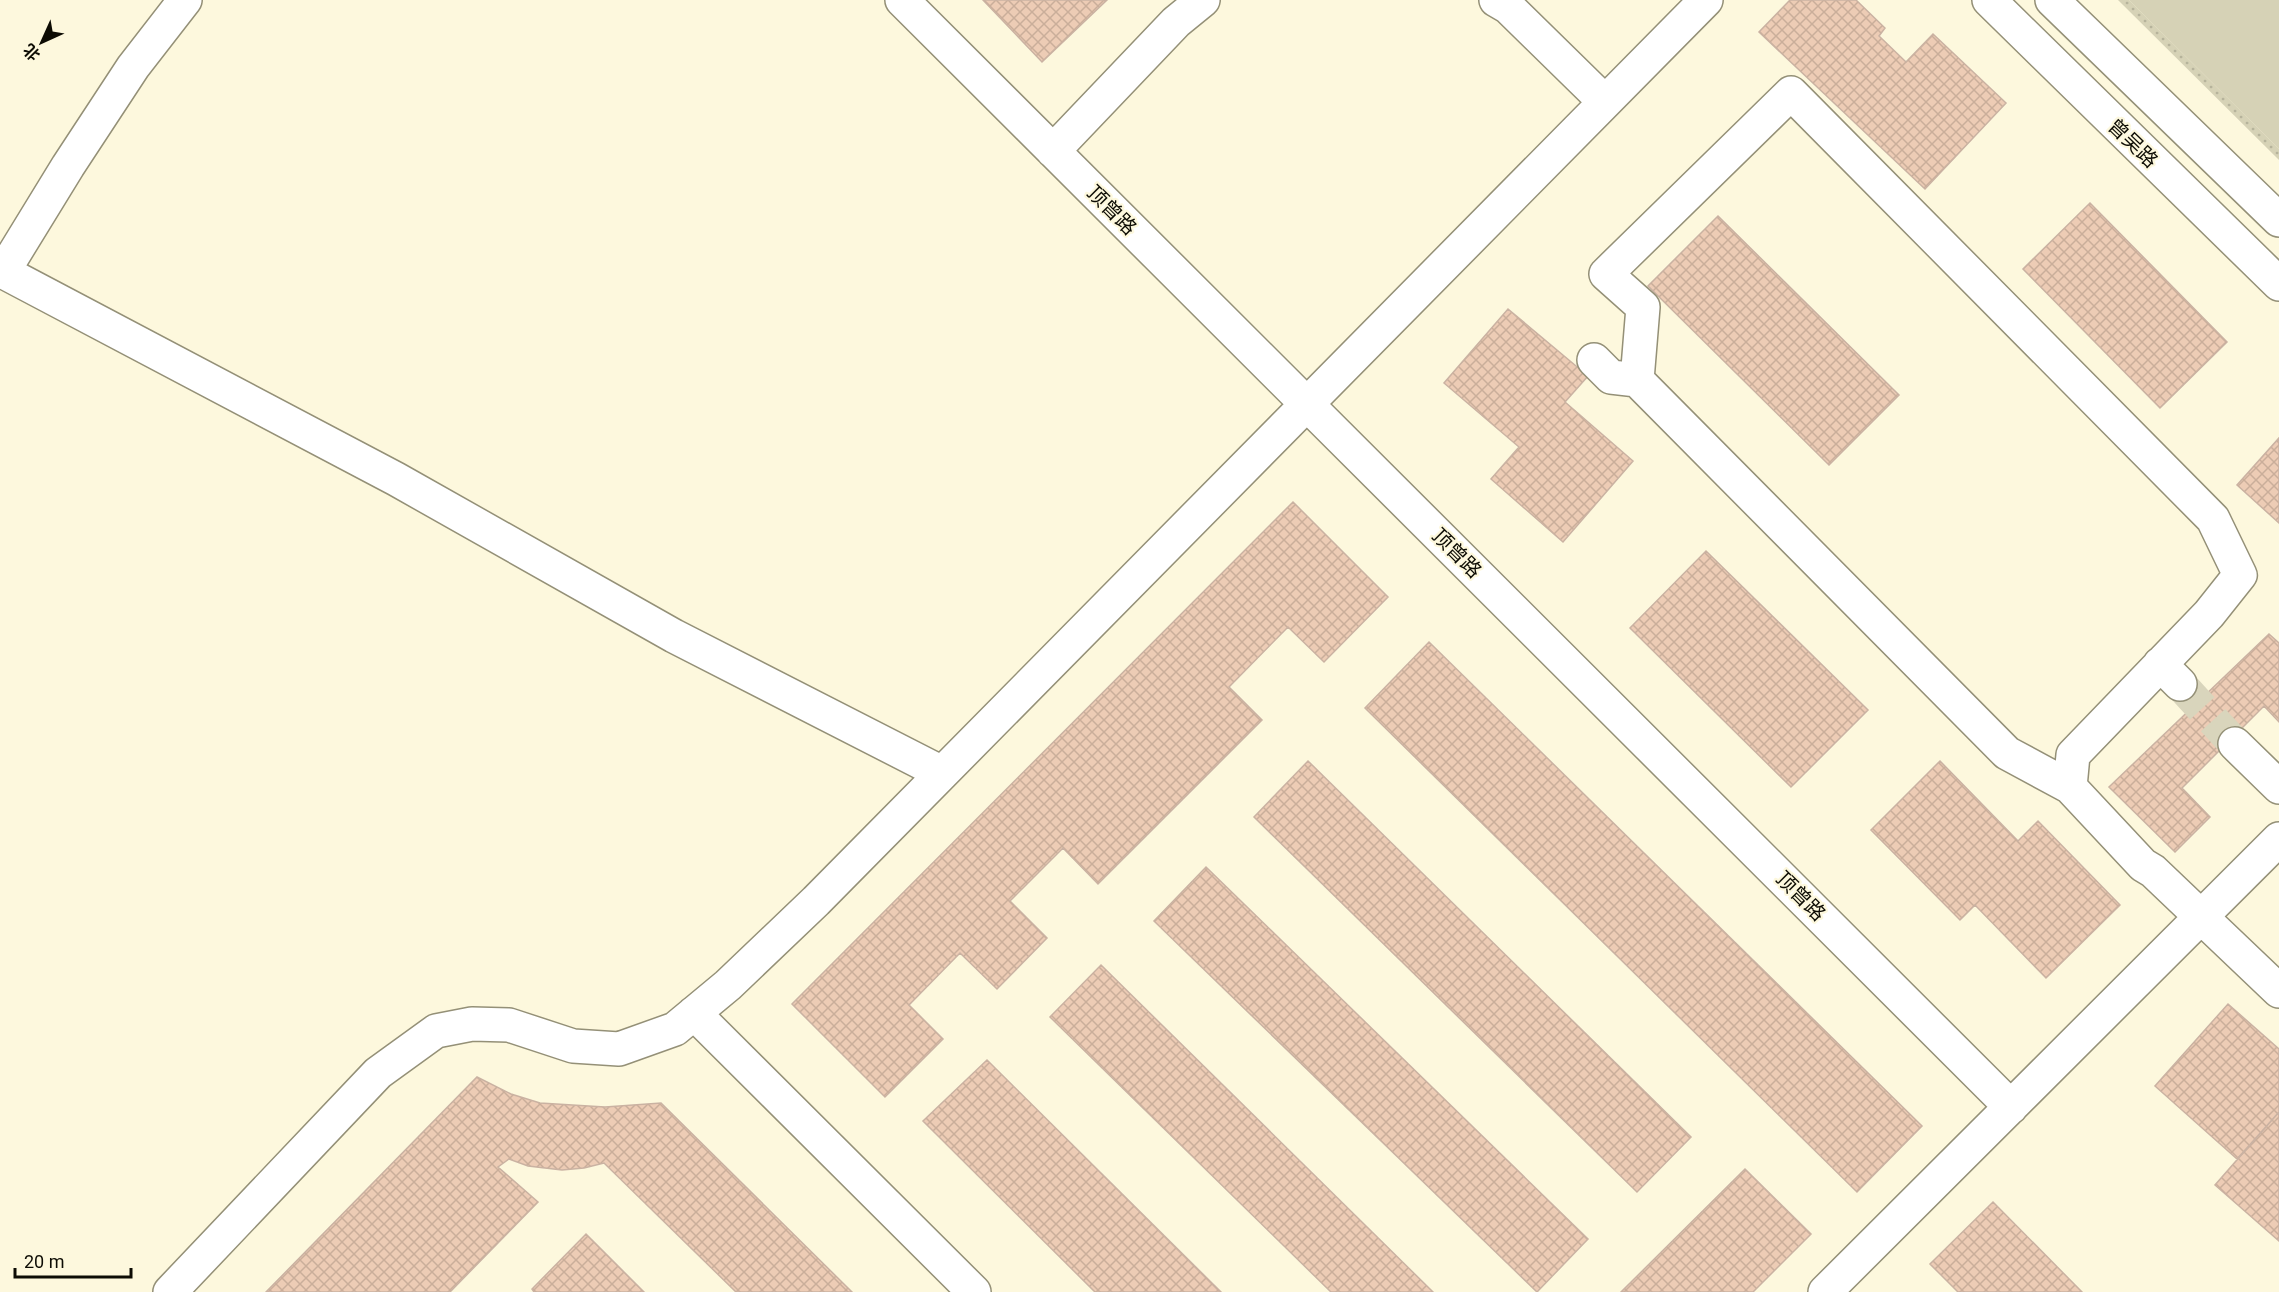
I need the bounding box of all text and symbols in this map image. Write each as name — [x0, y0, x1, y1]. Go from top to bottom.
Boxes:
north arrow — [12, 12, 72, 72]
text: 北 — [19, 40, 44, 65]
street label: 曾吴路 — [2103, 114, 2163, 172]
street label: 顶曾路 — [1082, 180, 1142, 240]
street label: 顶曾路 — [1427, 523, 1487, 583]
street label: 顶曾路 — [1771, 866, 1831, 926]
scale bar — [15, 1241, 130, 1279]
text: 20 m — [24, 1251, 64, 1272]

